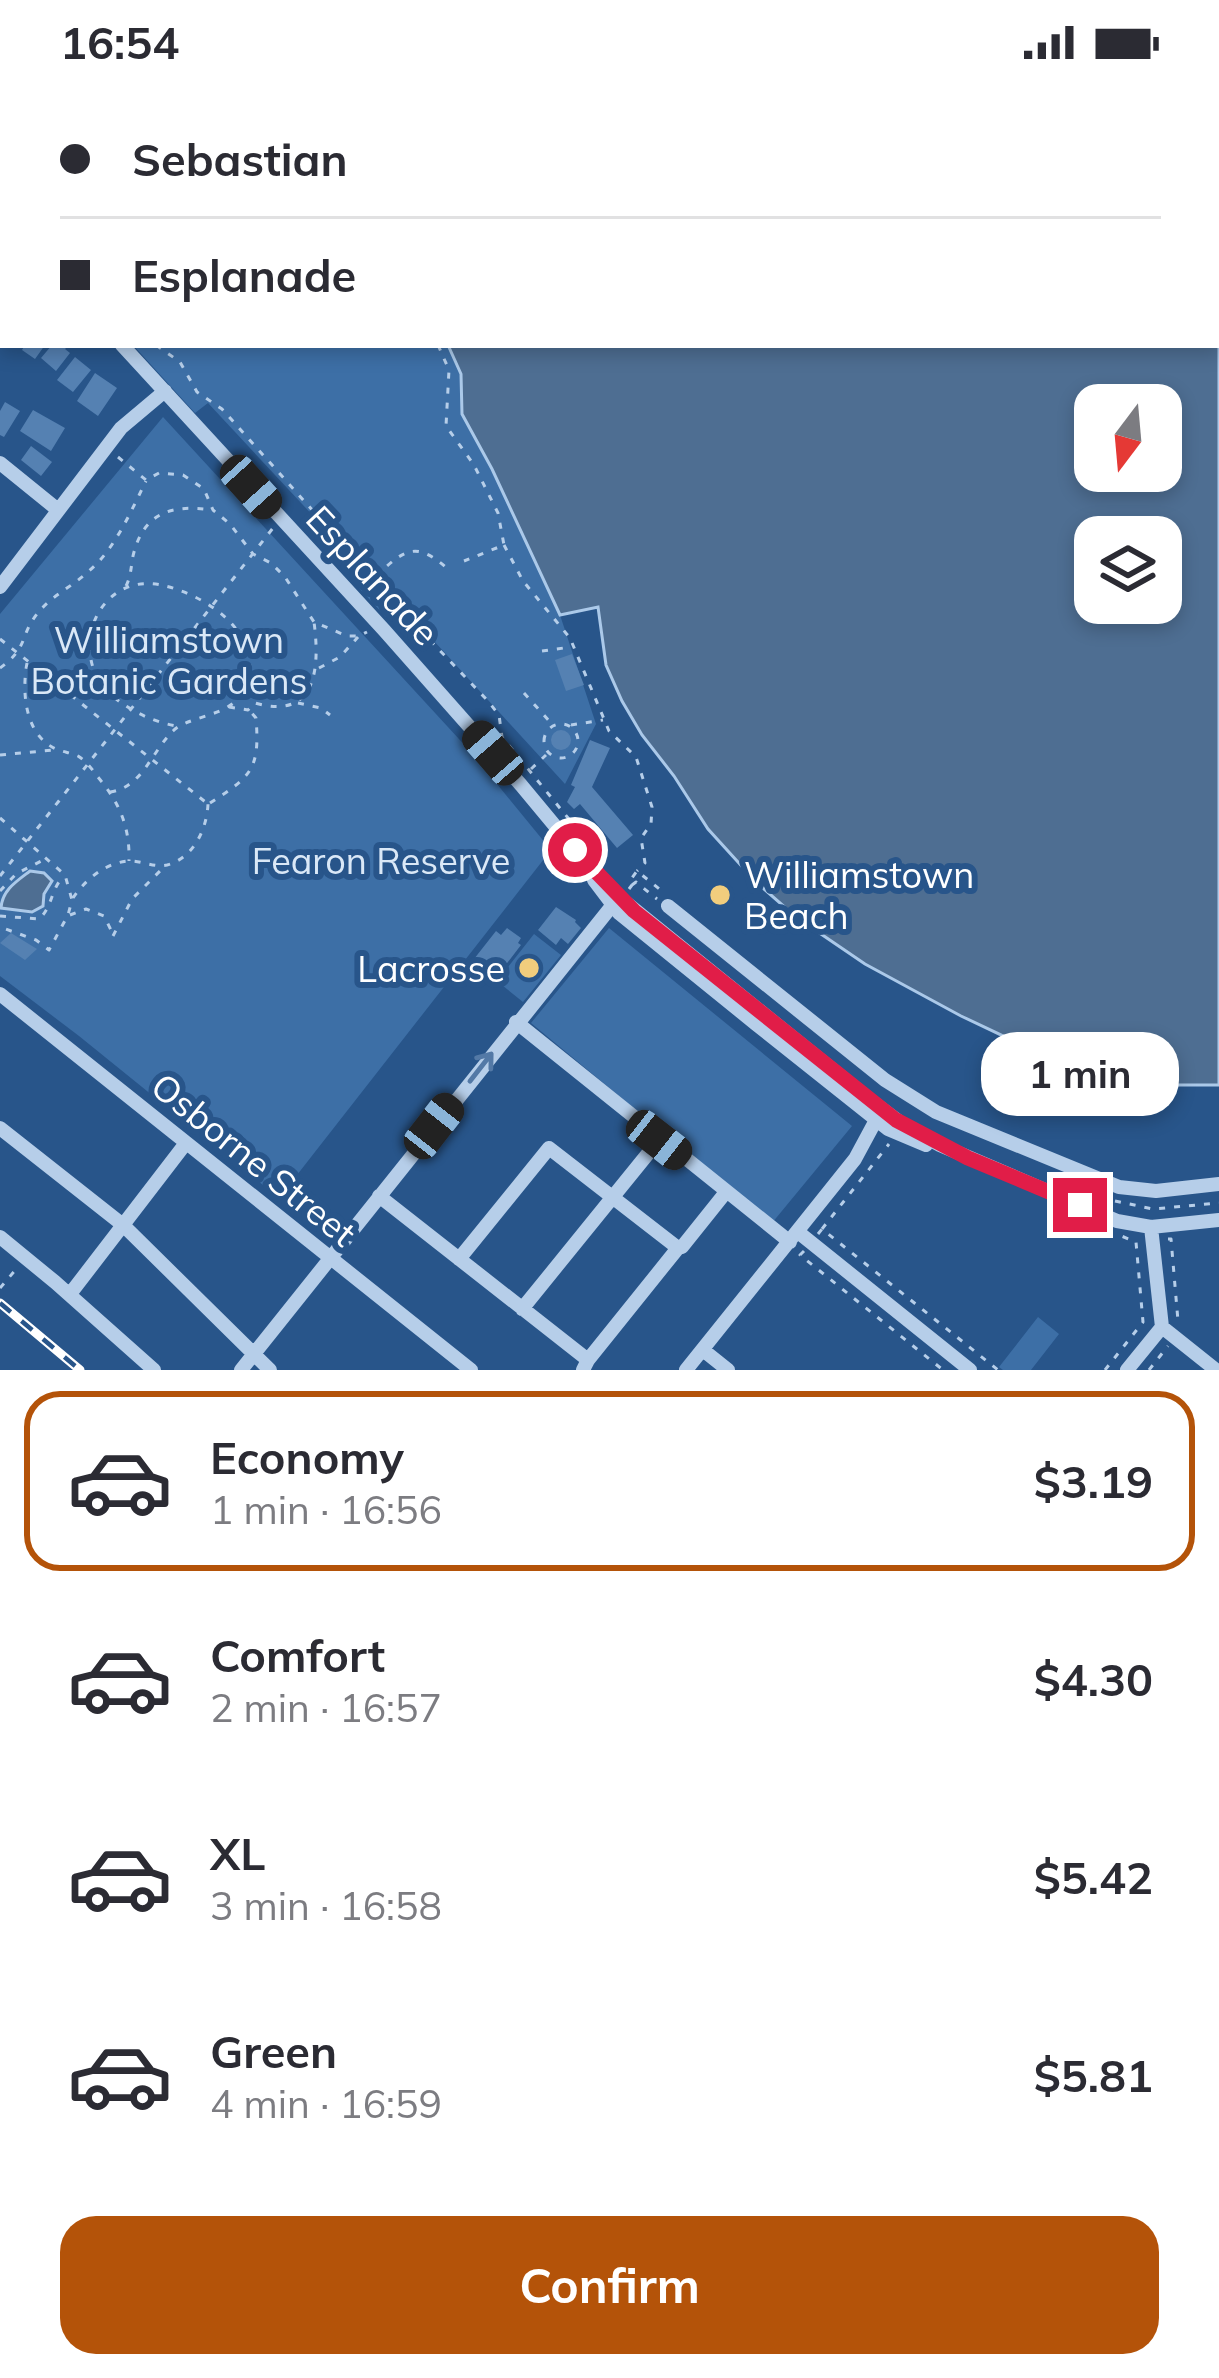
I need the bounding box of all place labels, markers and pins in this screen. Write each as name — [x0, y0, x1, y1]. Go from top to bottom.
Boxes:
place label: Williamstown Beach — [744, 852, 974, 938]
marker: Williamstown Beach — [707, 882, 733, 908]
place label: Lacrosse — [357, 946, 505, 991]
marker: Lacrosse — [516, 955, 542, 981]

